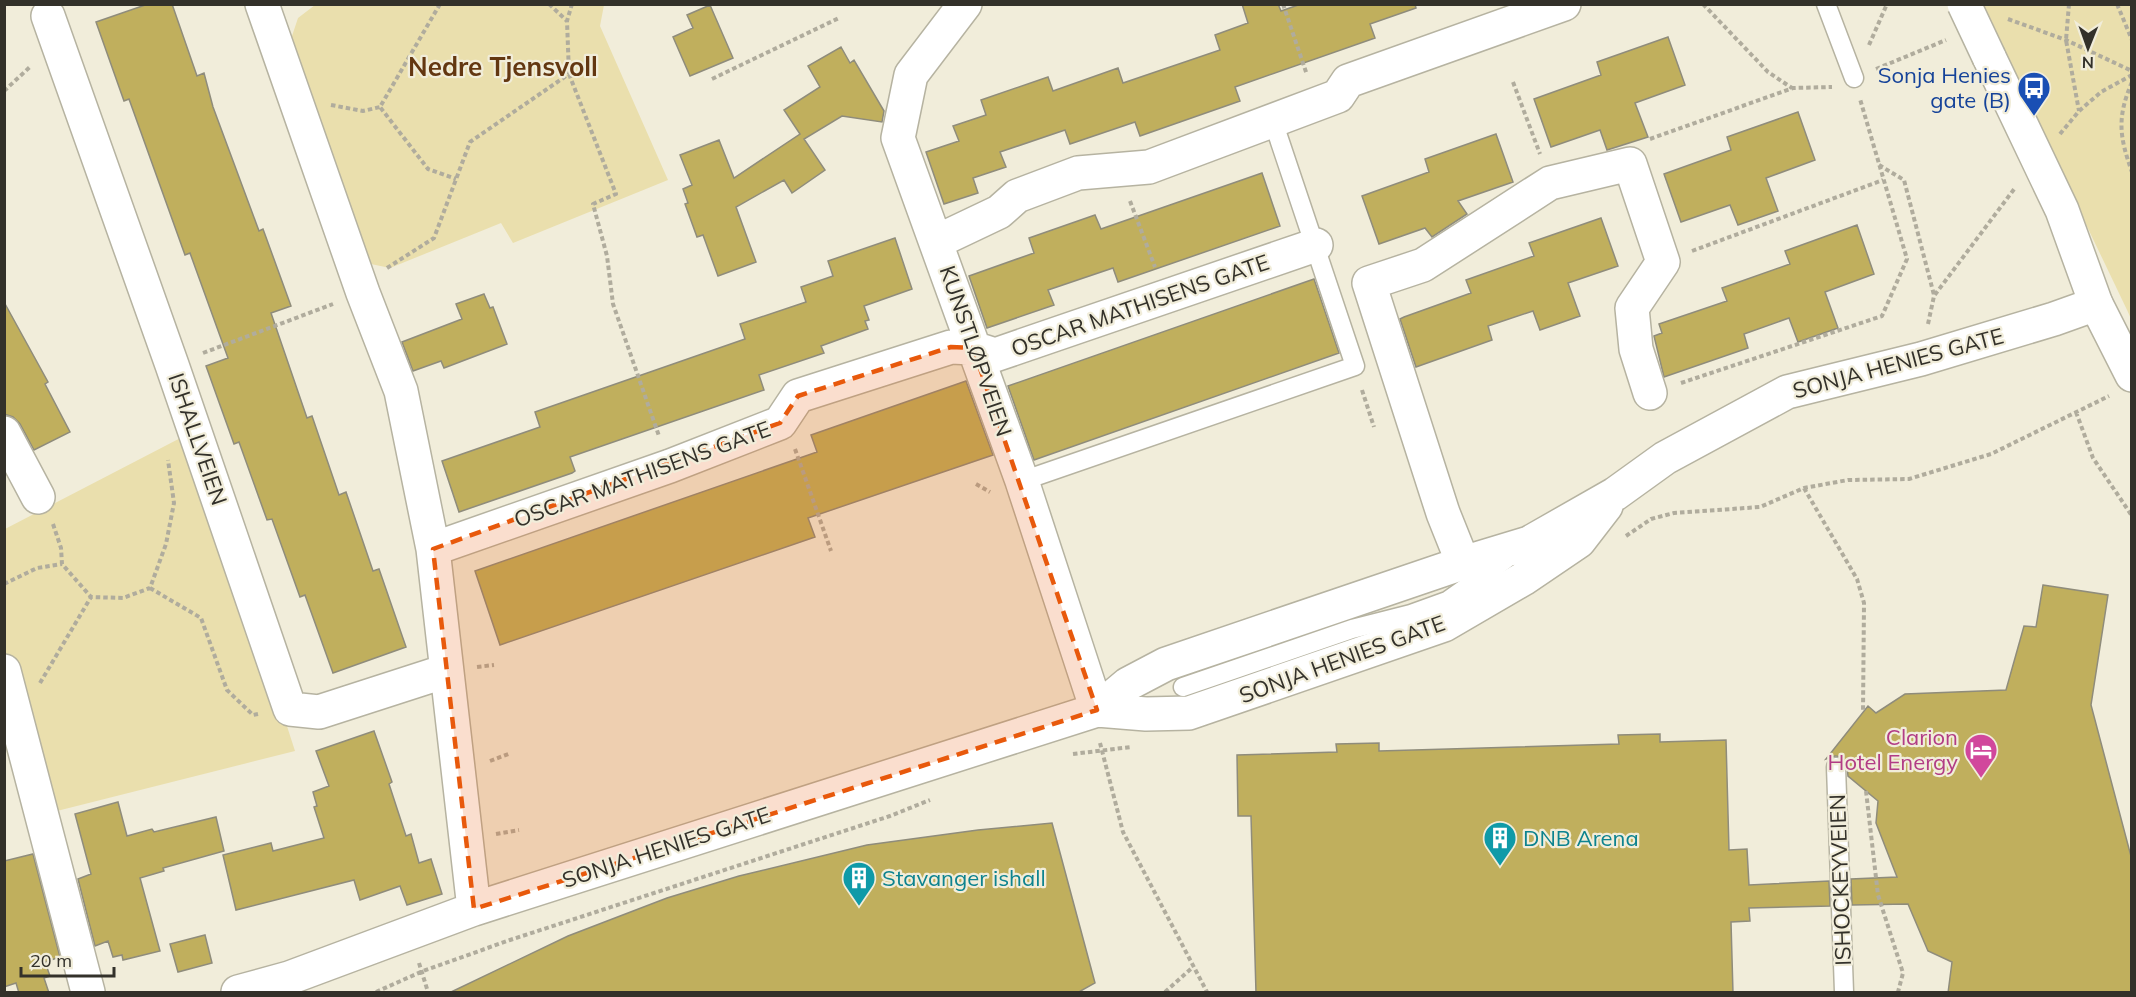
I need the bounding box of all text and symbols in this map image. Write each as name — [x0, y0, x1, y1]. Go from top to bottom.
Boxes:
north arrow — [2058, 18, 2118, 78]
district label: Nedre Tjensvoll — [408, 50, 598, 83]
text: N — [2082, 53, 2094, 73]
place label: Sonja Henies gate (B) — [1878, 61, 2011, 114]
bus stop icon: Sonja Henies gate (B) — [2016, 70, 2052, 117]
street label: OSCAR MATHISENS GATE — [1007, 248, 1273, 362]
street label: KUNSTLØPVEIEN — [934, 262, 1018, 440]
street label: SONJA HENIES GATE — [1789, 321, 2007, 405]
street label: ISHALLVEIEN — [162, 369, 234, 509]
street label: OSCAR MATHISENS GATE — [510, 414, 774, 534]
street label: SONJA HENIES GATE — [1235, 609, 1449, 709]
place label: Clarion Hotel Energy — [1828, 723, 1958, 776]
hotel icon: Clarion Hotel Energy — [1963, 732, 1999, 779]
street label: ISHOCKEYVEIEN — [1823, 794, 1857, 966]
street label: SONJA HENIES GATE — [558, 800, 774, 894]
building icon: DNB Arena — [1482, 820, 1518, 867]
place label: DNB Arena — [1523, 824, 1639, 852]
building icon: Stavanger ishall — [841, 860, 877, 907]
place label: Stavanger ishall — [882, 864, 1046, 892]
scale bar — [21, 940, 114, 978]
text: 20 m — [30, 949, 72, 972]

